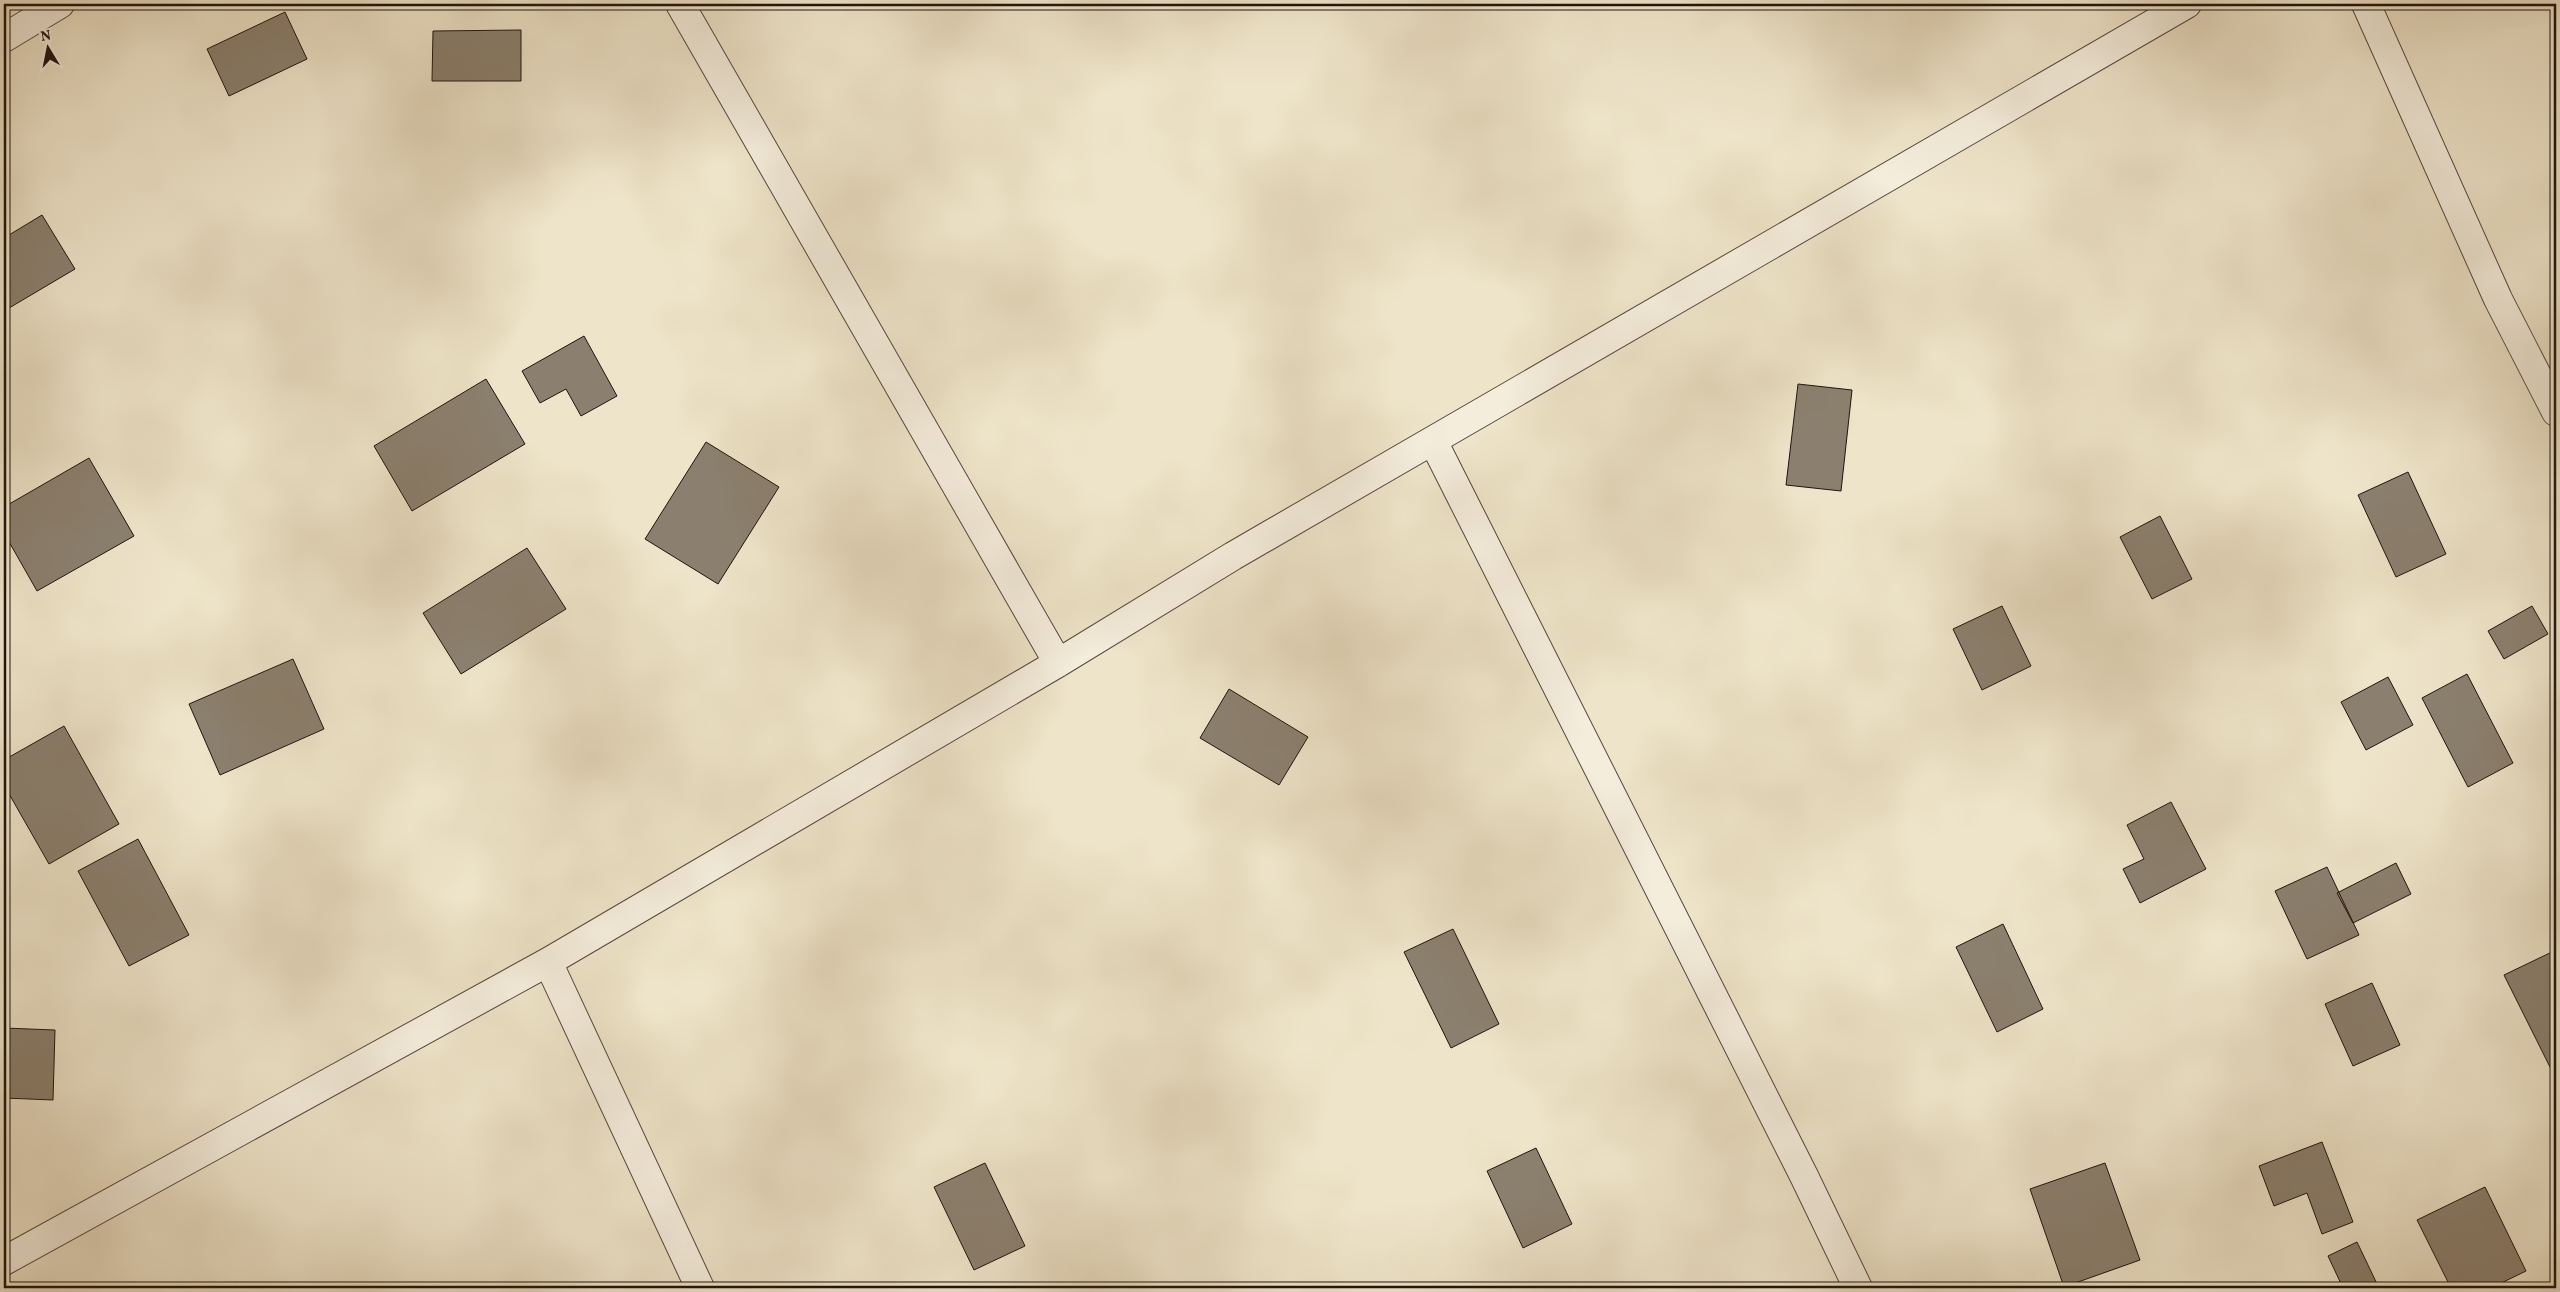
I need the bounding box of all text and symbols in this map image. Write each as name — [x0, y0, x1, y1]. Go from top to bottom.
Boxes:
north arrow — [22, 22, 72, 72]
text: N — [39, 26, 53, 47]

